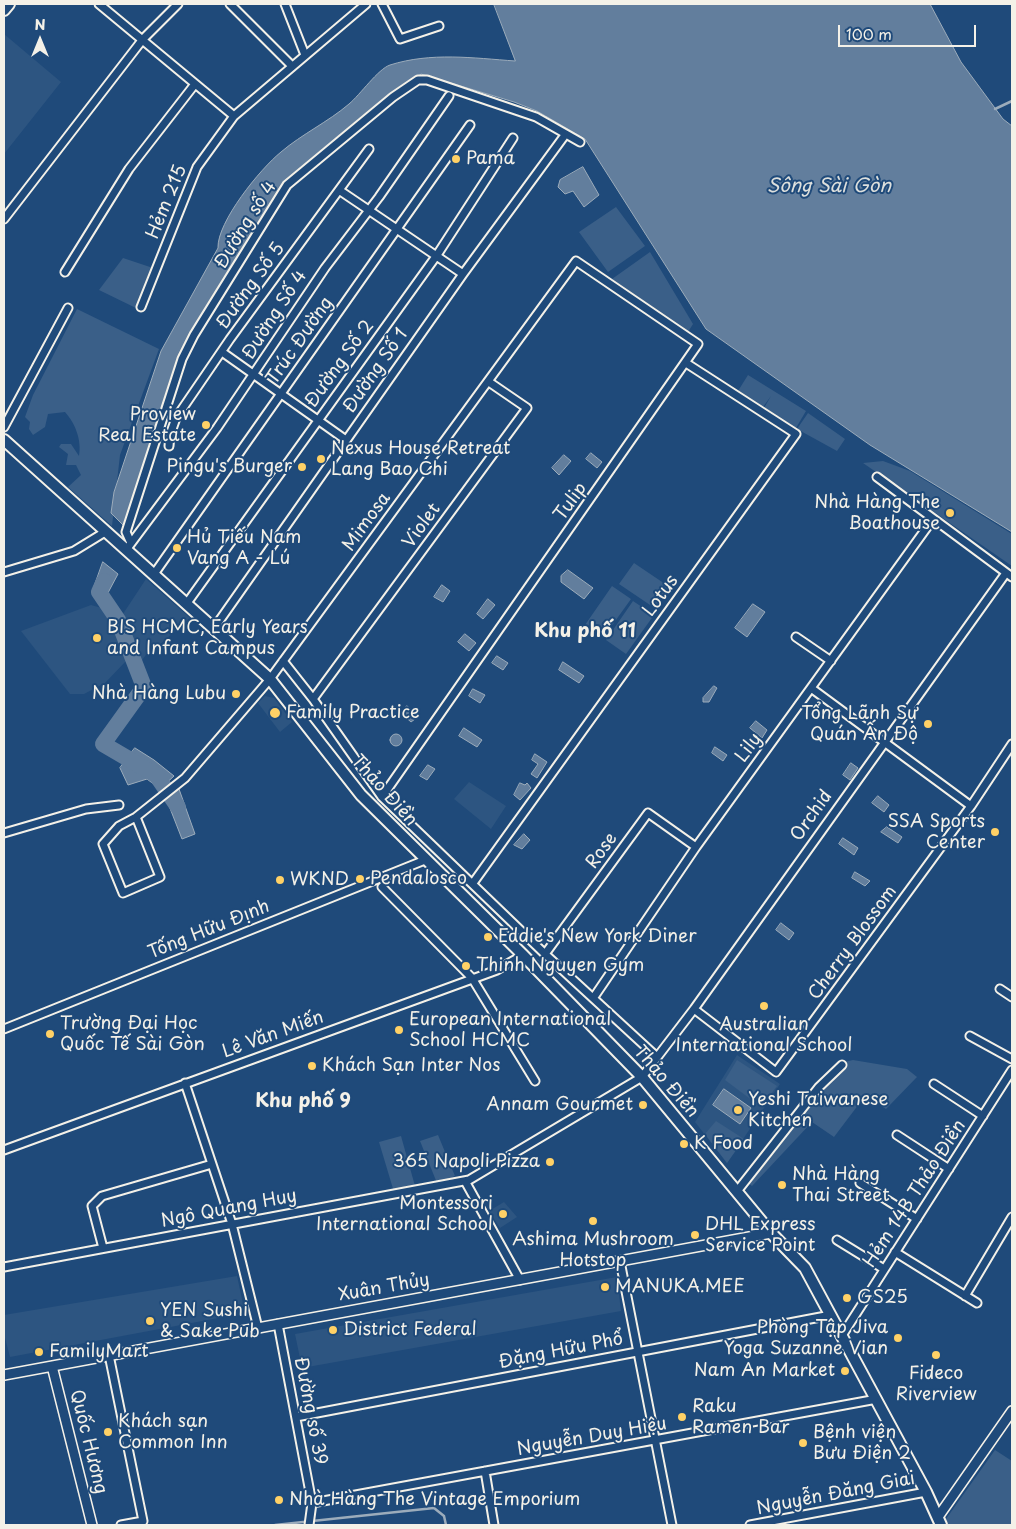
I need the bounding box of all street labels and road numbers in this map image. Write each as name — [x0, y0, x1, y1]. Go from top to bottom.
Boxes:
street label: Hẻm 215 — [142, 162, 192, 242]
street label: Đường số 4 — [211, 177, 281, 273]
street label: Đường Số 5 — [212, 239, 290, 333]
street label: Đường Số 4 — [238, 266, 312, 364]
street label: Trúc Đường — [262, 293, 338, 389]
street label: Đường Số 2 — [301, 316, 379, 412]
street label: Đường Số 1 — [339, 325, 413, 417]
street label: Tulip — [550, 479, 592, 525]
street label: Mimosa — [338, 488, 396, 556]
street label: Violet — [399, 499, 445, 553]
street label: Lotus — [639, 571, 683, 621]
street label: Lily — [731, 729, 767, 767]
street label: Thảo Điền — [346, 751, 422, 831]
street label: Orchid — [787, 786, 837, 846]
street label: Rose — [582, 829, 622, 873]
street label: Cherry Blossom — [804, 882, 902, 1004]
street label: Tống Hữu Định — [145, 896, 273, 964]
street label: Lê Văn Miến — [219, 1007, 327, 1063]
street label: Thảo Điền — [629, 1042, 703, 1122]
street label: Hẻm 14B Thảo Điền — [859, 1116, 971, 1272]
street label: Ngô Quang Huy — [159, 1185, 299, 1233]
street label: Xuân Thủy — [337, 1269, 431, 1307]
street label: Đặng Hữu Phổ — [497, 1328, 625, 1374]
street label: Đường số 39 — [289, 1355, 331, 1467]
street label: Quốc Hương — [65, 1388, 111, 1496]
street label: Nguyễn Duy Hiệu — [516, 1413, 668, 1461]
street label: Nguyễn Đăng Giai — [755, 1468, 917, 1520]

